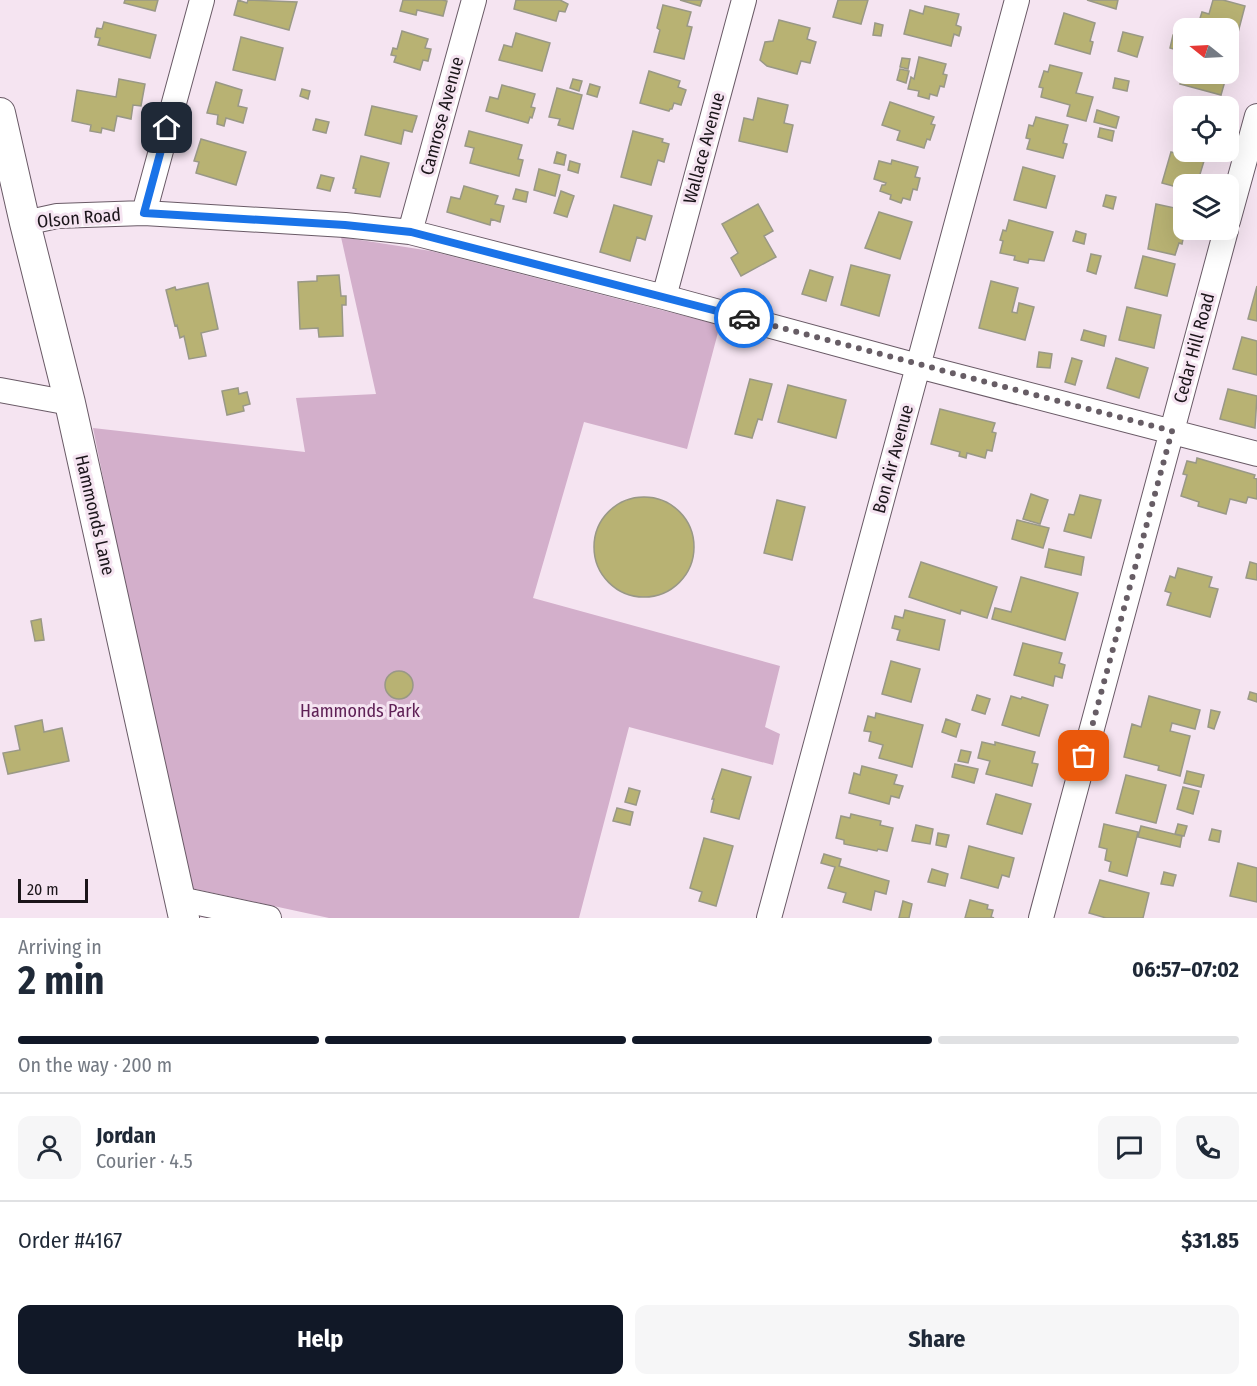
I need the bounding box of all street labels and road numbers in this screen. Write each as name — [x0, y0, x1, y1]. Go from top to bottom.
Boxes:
street label: Camrose Avenue — [416, 54, 468, 178]
street label: Wallace Avenue — [679, 90, 729, 206]
street label: Olson Road — [36, 203, 122, 233]
street label: Cedar Hill Road — [1169, 291, 1219, 405]
street label: Bon Air Avenue — [868, 402, 918, 516]
street label: Hammonds Lane — [70, 453, 120, 577]

